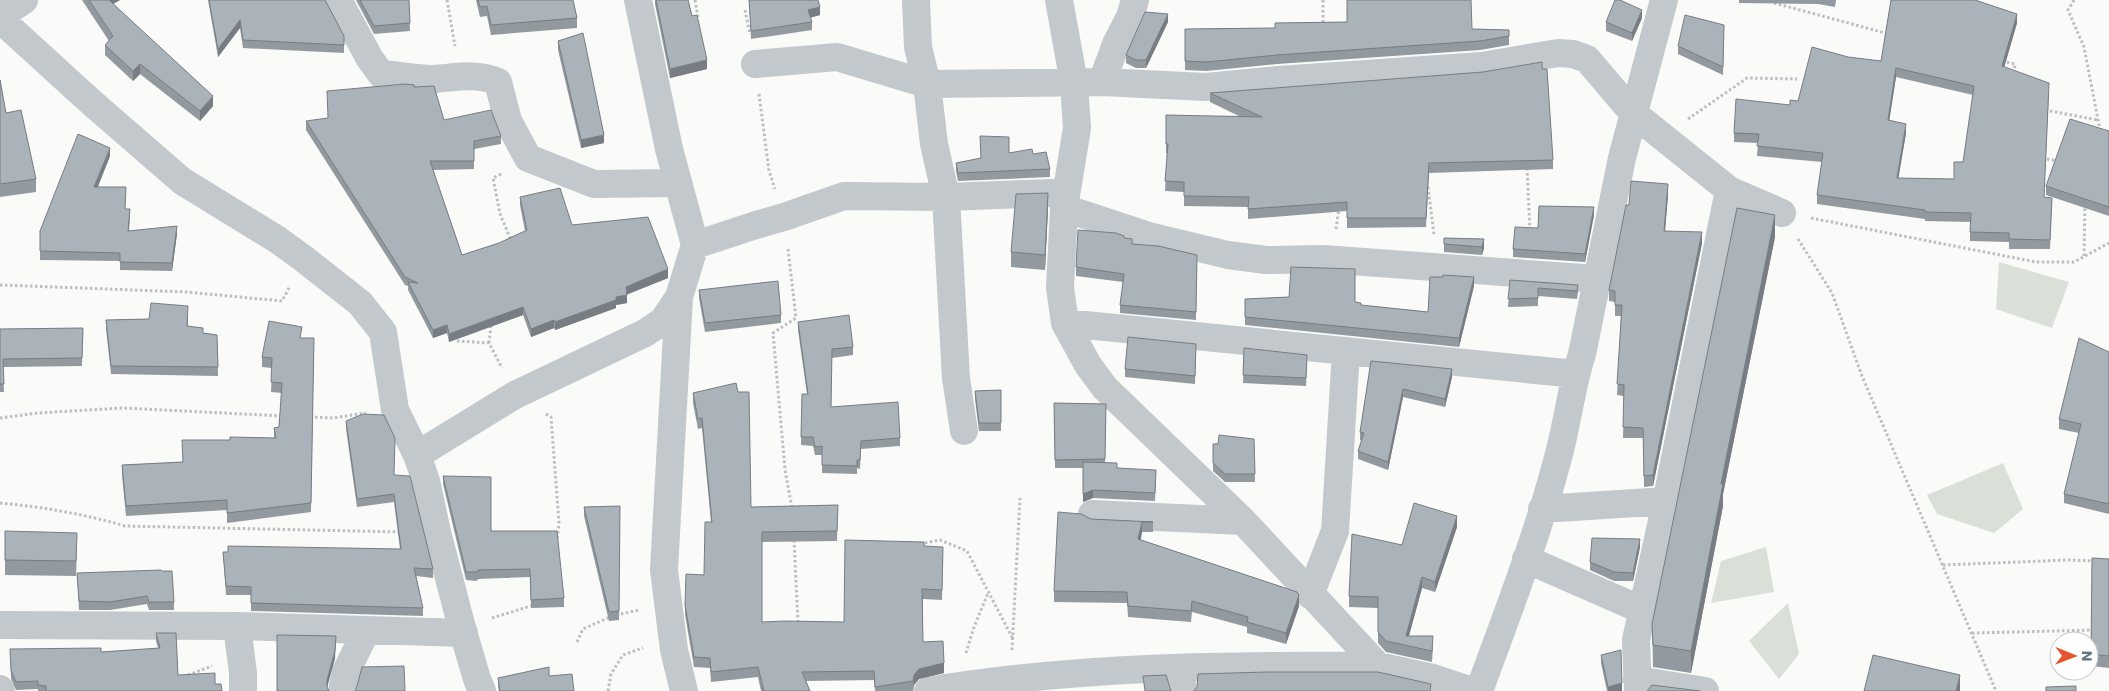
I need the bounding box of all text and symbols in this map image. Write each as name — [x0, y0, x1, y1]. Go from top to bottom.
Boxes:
north arrow — [2049, 631, 2099, 681]
text: N — [2077, 651, 2097, 662]

